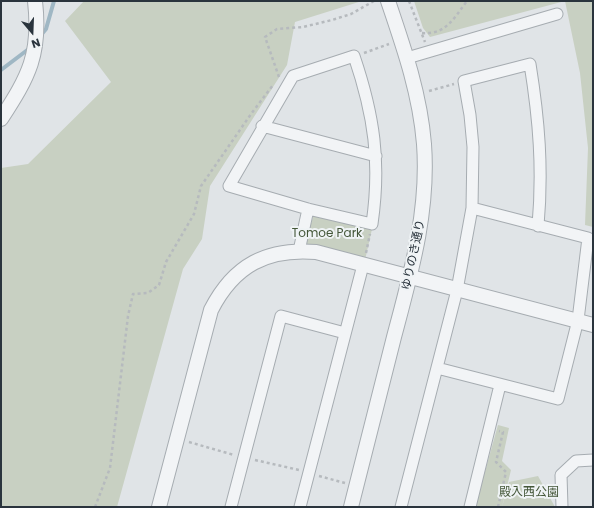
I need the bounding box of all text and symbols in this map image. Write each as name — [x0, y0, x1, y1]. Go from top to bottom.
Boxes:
north arrow — [12, 12, 52, 52]
text: N — [29, 34, 42, 52]
street label: ゆりのき通り — [399, 218, 429, 292]
park label: Tomoe Park — [292, 227, 362, 241]
park label: 殿入西公園 — [499, 486, 559, 500]

